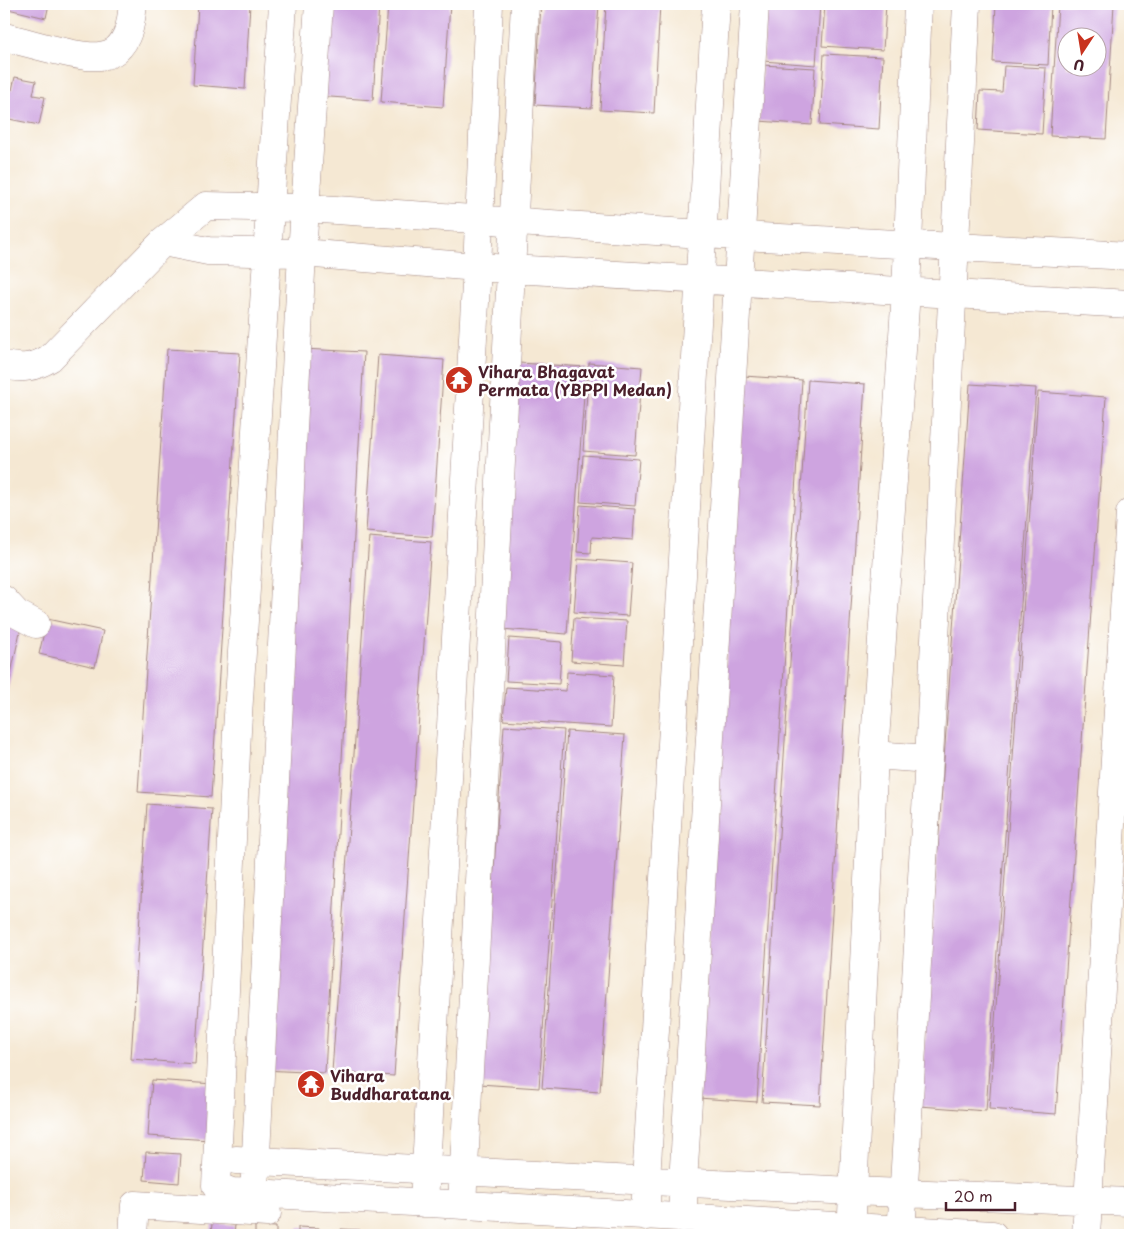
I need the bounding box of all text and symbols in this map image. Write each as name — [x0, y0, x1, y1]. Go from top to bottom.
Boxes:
north arrow — [1056, 28, 1106, 78]
text: U — [1072, 54, 1087, 77]
place label: Vihara Bhagavat Permata (YBPPI Medan) — [478, 359, 672, 401]
temple icon: Vihara Bhagavat Permata (YBPPI Medan) — [444, 365, 474, 395]
place label: Vihara Buddharatana — [330, 1063, 452, 1105]
temple icon: Vihara Buddharatana — [296, 1069, 326, 1099]
scale bar — [946, 1179, 1015, 1211]
text: 20 m — [954, 1184, 993, 1207]

